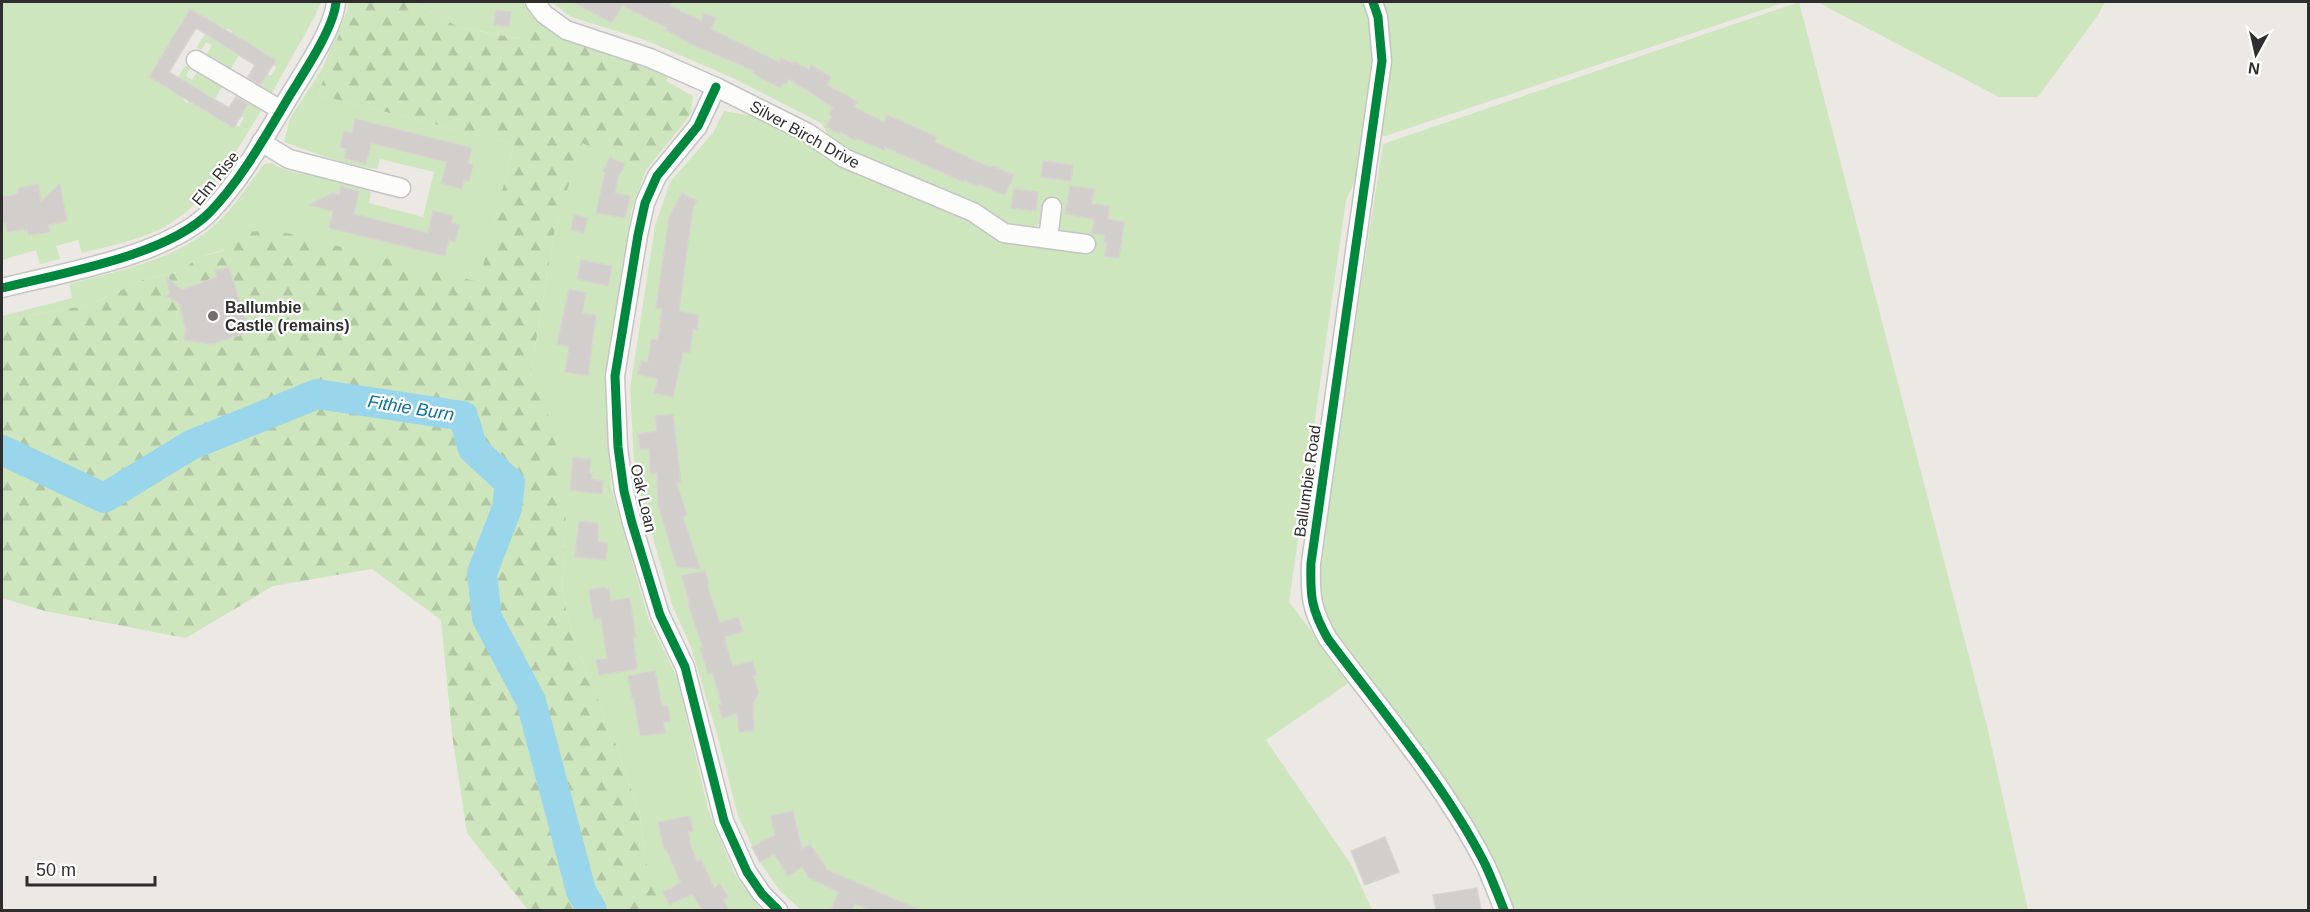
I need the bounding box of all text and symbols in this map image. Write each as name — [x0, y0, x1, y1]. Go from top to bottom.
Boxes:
north arrow — [2226, 24, 2286, 84]
text: N — [2247, 59, 2261, 78]
street label: Silver Birch Drive — [747, 97, 863, 172]
street label: Elm Rise — [189, 148, 242, 209]
place label: Ballumbie Castle (remains) — [225, 299, 350, 334]
marker: Ballumbie Castle (remains) — [206, 309, 220, 323]
water label: Fithie Burn — [366, 391, 456, 425]
street label: Ballumbie Road — [1291, 424, 1324, 538]
street label: Oak Loan — [627, 462, 660, 534]
scale bar — [27, 849, 154, 887]
text: 50 m — [36, 860, 76, 880]

